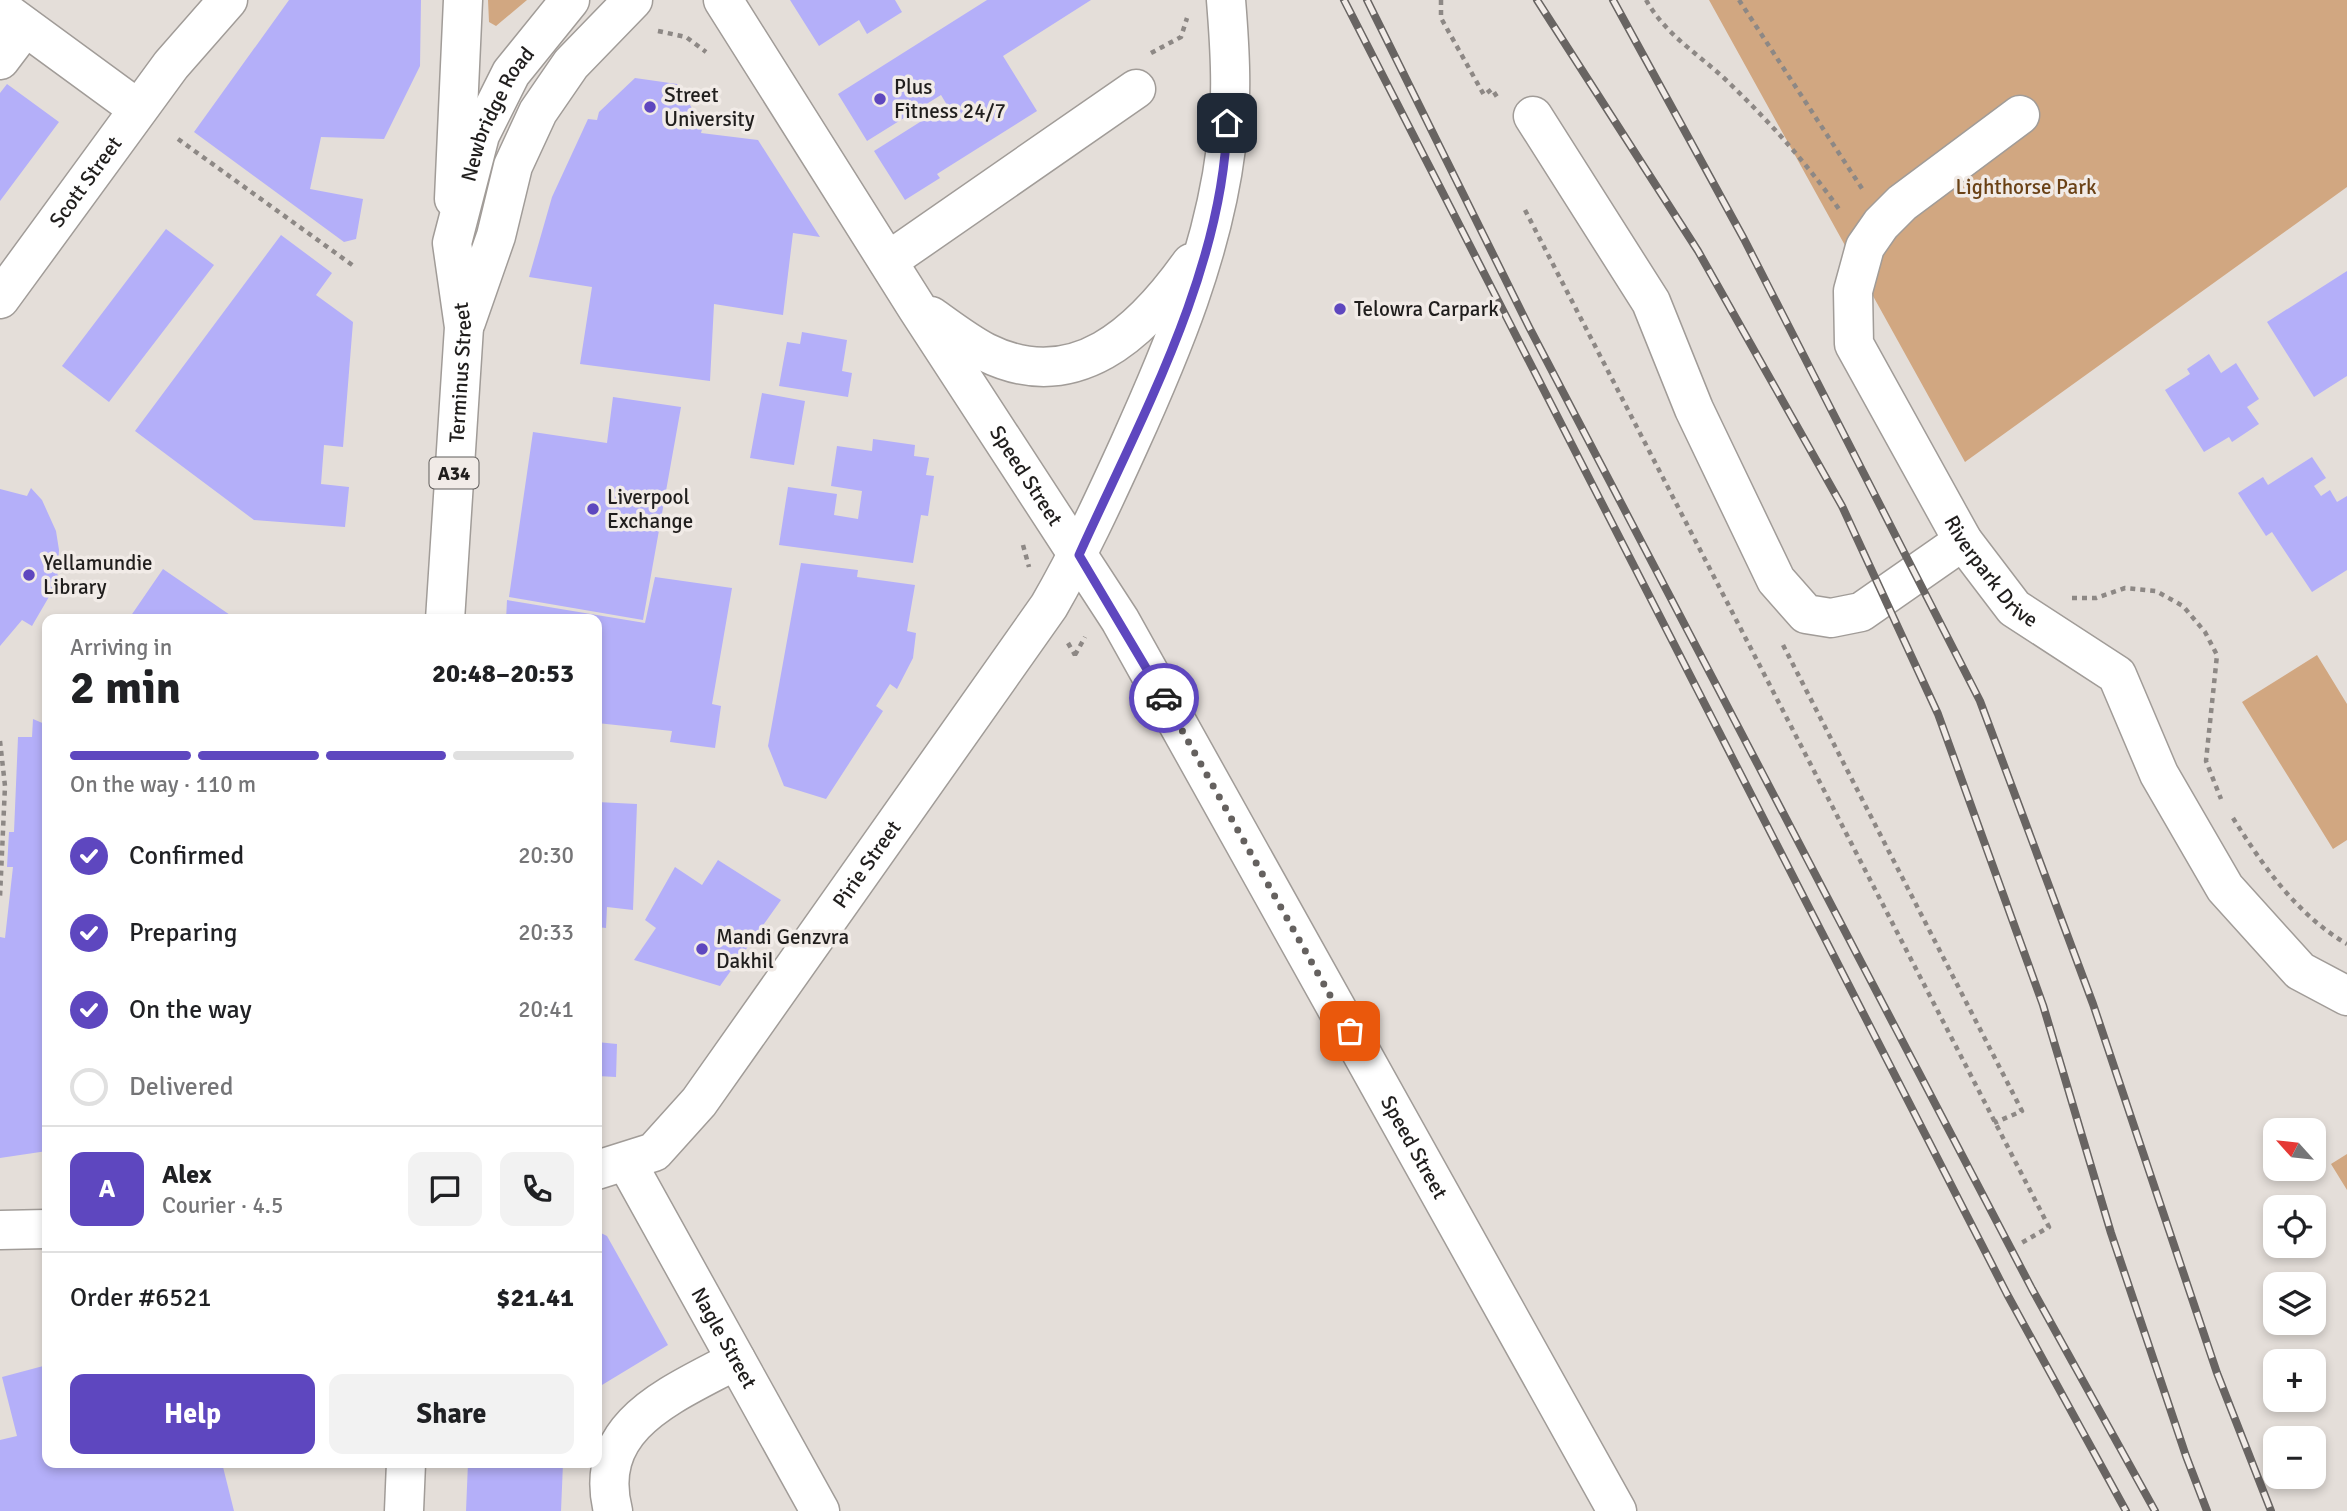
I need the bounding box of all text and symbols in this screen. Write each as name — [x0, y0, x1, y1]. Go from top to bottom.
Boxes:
street label: Newbridge Road — [455, 41, 540, 184]
place label: Plus Fitness 24/7 — [894, 74, 1006, 124]
place label: Street University — [664, 82, 755, 132]
marker: Plus Fitness 24/7 — [872, 91, 888, 107]
pin — [1197, 93, 1257, 153]
marker: Street University — [642, 99, 658, 115]
icon: home — [1208, 104, 1246, 142]
street label: Scott Street — [44, 131, 127, 233]
park label: Lighthorse Park — [1956, 174, 2097, 200]
place label: Telowra Carpark — [1354, 296, 1499, 322]
street label: Terminus Street — [444, 301, 477, 444]
marker: Telowra Carpark — [1332, 301, 1348, 317]
street label: Speed Street — [984, 421, 1068, 531]
road number: A34 — [430, 458, 478, 488]
place label: Liverpool Exchange — [607, 484, 693, 534]
marker: Liverpool Exchange — [585, 501, 601, 517]
street label: Riverpark Drive — [1938, 511, 2043, 633]
place label: Yellamundie Library — [43, 550, 153, 600]
marker: Yellamundie Library — [21, 567, 37, 583]
text: Arriving in — [70, 633, 172, 662]
text: 20:48–20:53 — [432, 658, 574, 690]
text: 2 min — [70, 660, 181, 716]
courier — [1129, 663, 1199, 733]
icon: car — [1145, 679, 1183, 717]
text: On the way · 110 m — [70, 770, 256, 799]
street label: Pirie Street — [827, 815, 907, 913]
icon: check — [70, 837, 108, 875]
text: Confirmed — [129, 840, 244, 872]
text: 20:30 — [518, 841, 574, 870]
icon: check — [70, 914, 108, 952]
text: Preparing — [129, 917, 237, 949]
text: 20:33 — [518, 918, 574, 947]
place label: Mandi Genzvra Dakhil — [716, 924, 849, 974]
marker: Mandi Genzvra Dakhil — [694, 941, 710, 957]
icon: check — [70, 991, 108, 1029]
text: On the way — [129, 994, 252, 1026]
text: 20:41 — [518, 995, 574, 1024]
pin — [1320, 1001, 1380, 1061]
icon: bag — [1331, 1012, 1369, 1050]
text: Delivered — [129, 1071, 234, 1103]
street label: Speed Street — [1375, 1091, 1453, 1204]
north arrow — [2263, 1118, 2326, 1181]
map controls — [2263, 1118, 2326, 1489]
button: chat — [408, 1152, 482, 1226]
button: phone — [500, 1152, 574, 1226]
text: Alex — [162, 1159, 212, 1191]
text: A — [99, 1173, 115, 1205]
text: Courier · 4.5 — [162, 1191, 283, 1220]
button: locate — [2263, 1195, 2326, 1258]
button: layers — [2263, 1272, 2326, 1335]
text: Order #6521 — [70, 1282, 211, 1314]
text: $21.41 — [496, 1282, 574, 1314]
street label: Nagle Street — [686, 1283, 762, 1393]
button: + — [2263, 1349, 2326, 1412]
button: Help — [70, 1374, 315, 1454]
button: Share — [329, 1374, 574, 1454]
button: − — [2263, 1426, 2326, 1489]

